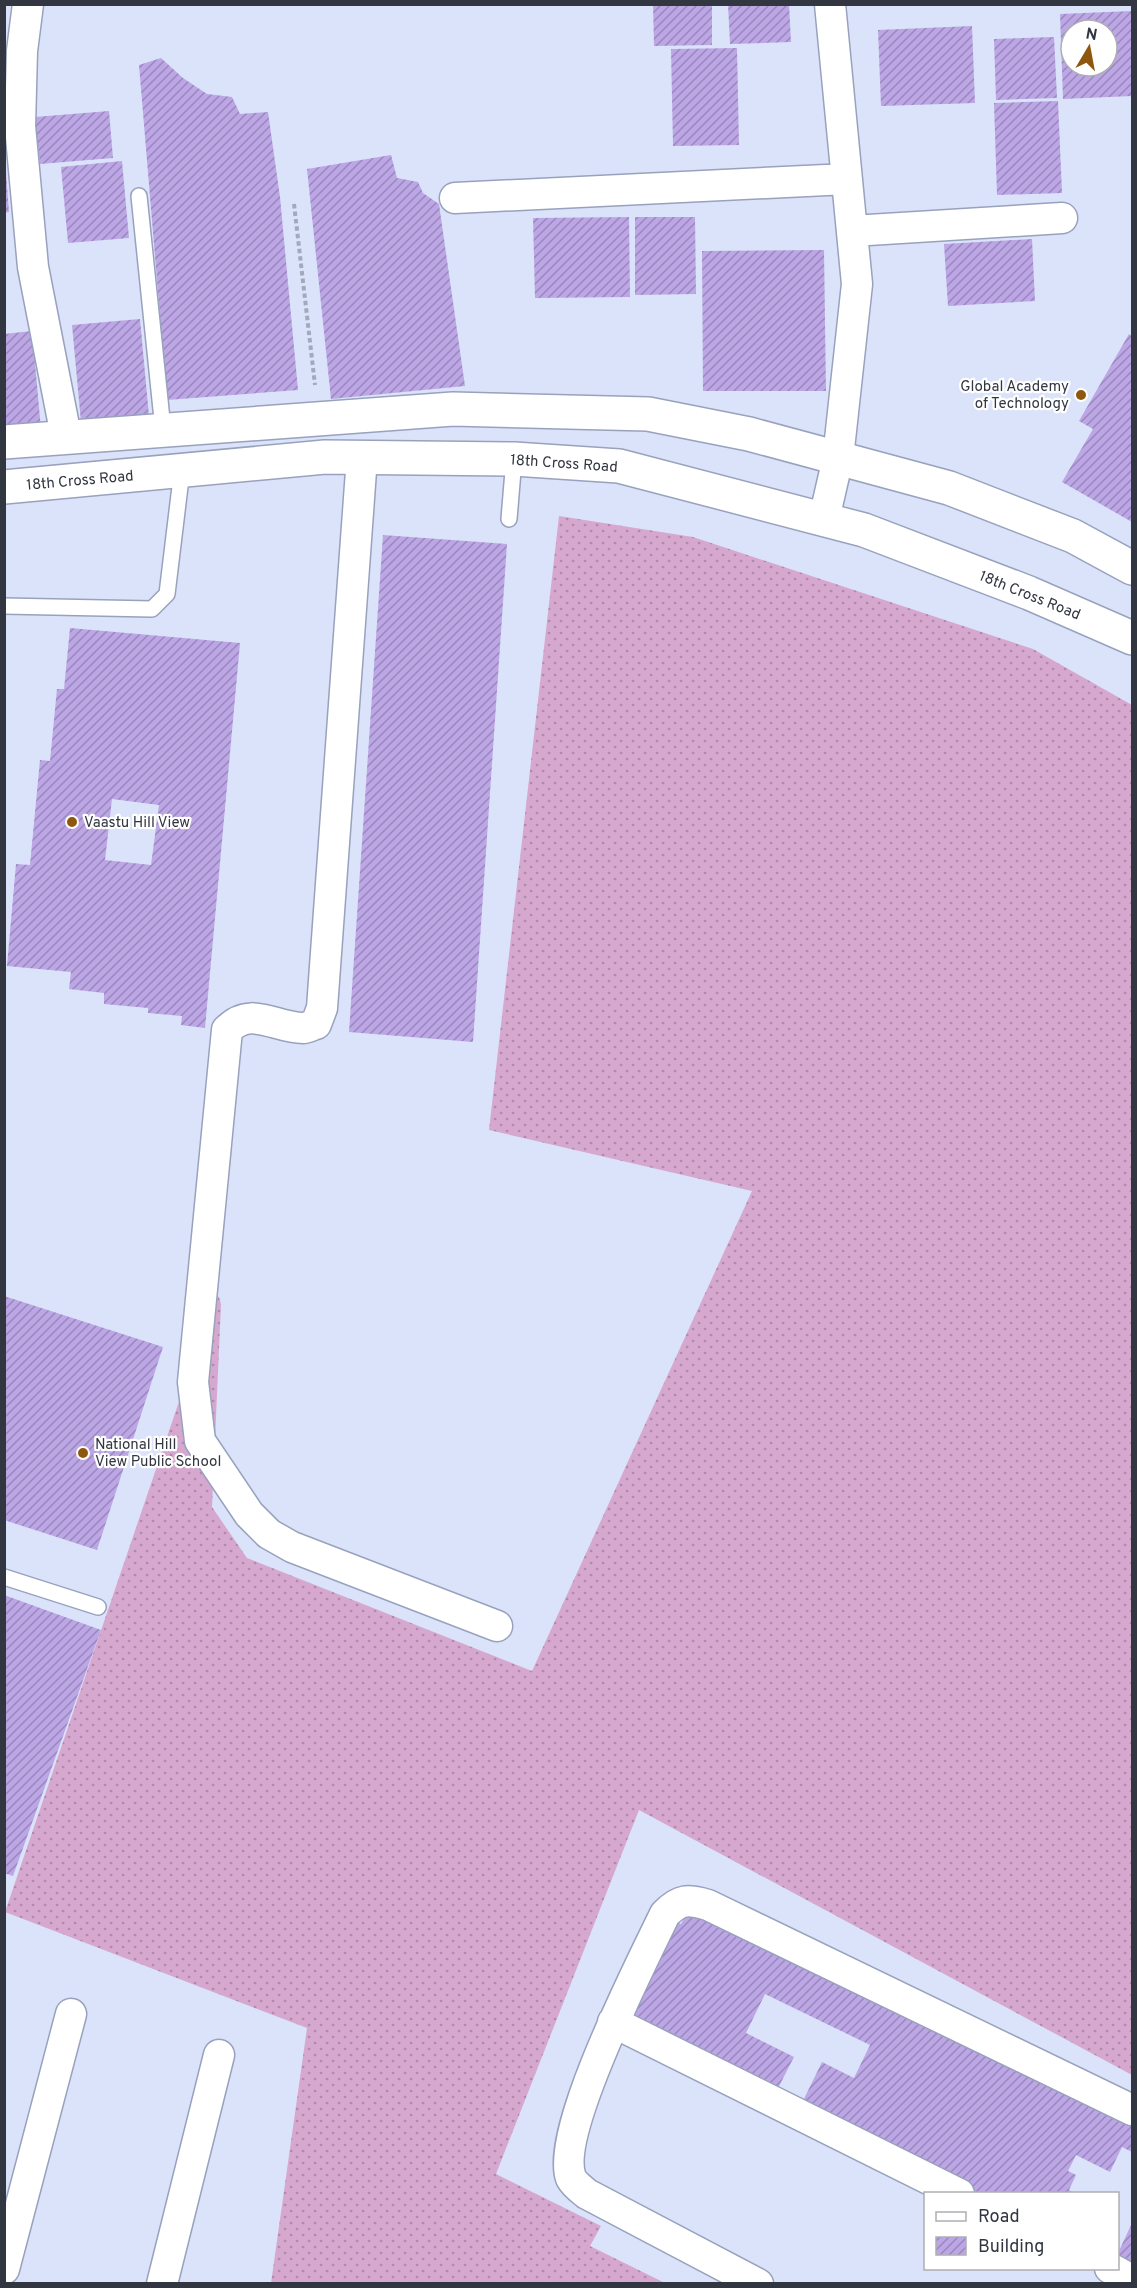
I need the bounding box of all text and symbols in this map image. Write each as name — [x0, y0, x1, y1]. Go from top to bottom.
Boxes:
north arrow — [1059, 18, 1119, 78]
text: N — [1084, 24, 1099, 46]
place label: Global Academy of Technology — [960, 378, 1069, 414]
marker: Global Academy of Technology — [1074, 388, 1088, 402]
street label: 18th Cross Road — [510, 451, 618, 478]
street label: 18th Cross Road — [26, 467, 135, 496]
street label: 18th Cross Road — [976, 567, 1083, 625]
place label: Vaastu Hill View — [84, 814, 190, 833]
marker: Vaastu Hill View — [65, 815, 79, 829]
place label: National Hill View Public School — [95, 1436, 221, 1472]
marker: National Hill View Public School — [76, 1446, 90, 1460]
legend — [924, 2192, 1119, 2270]
text: Road — [978, 2206, 1020, 2229]
text: Building — [978, 2236, 1044, 2259]

